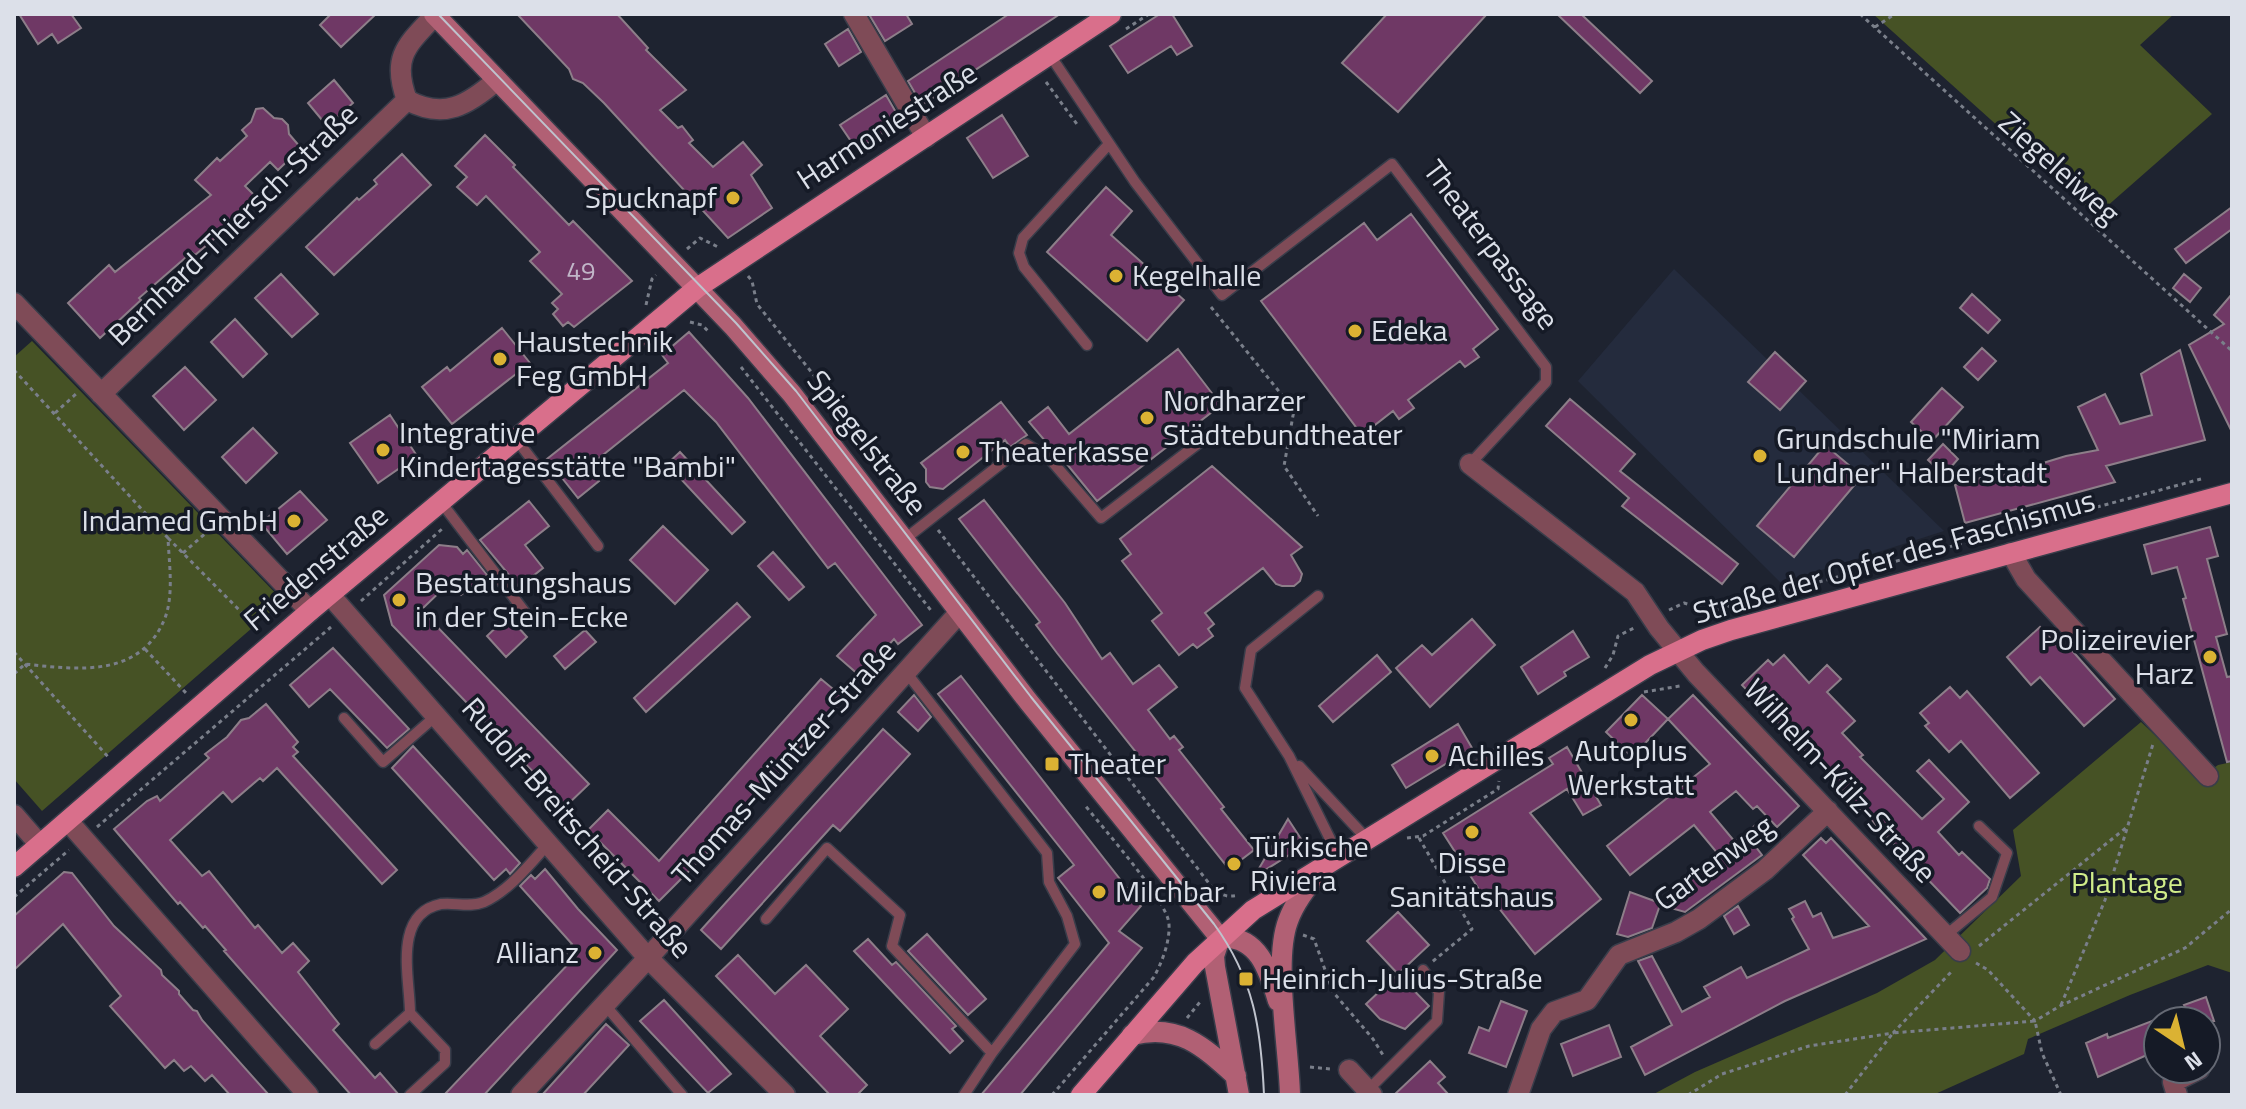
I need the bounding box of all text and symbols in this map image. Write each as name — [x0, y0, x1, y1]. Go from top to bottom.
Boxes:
street label: Harmoniestraße — [787, 50, 986, 201]
street label: Bernhard-Thiersch-Straße — [97, 92, 368, 356]
street label: Ziegeleiweg — [1988, 100, 2131, 235]
street label: Theaterpassage — [1413, 150, 1571, 339]
place label: Spucknapf — [585, 174, 717, 220]
marker: Spucknapf — [724, 189, 742, 207]
house number: 49 — [566, 251, 596, 290]
place label: Kegelhalle — [1132, 252, 1261, 298]
marker: Kegelhalle — [1107, 267, 1125, 285]
place label: Edeka — [1371, 307, 1448, 353]
place label: Haustechnik Feg GmbH — [516, 318, 673, 398]
marker: Edeka — [1346, 322, 1364, 340]
marker: Haustechnik Feg GmbH — [491, 350, 509, 368]
street label: Spiegelstraße — [796, 360, 939, 525]
place label: Nordharzer Städtebundtheater — [1163, 377, 1403, 457]
place label: Integrative Kindertagesstätte "Bambi" — [399, 409, 736, 489]
marker: Nordharzer Städtebundtheater — [1138, 409, 1156, 427]
place label: Grundschule "Miriam Lundner" Halberstadt — [1776, 415, 2047, 495]
place label: Theaterkasse — [979, 428, 1150, 474]
marker: Integrative Kindertagesstätte "Bambi" — [374, 441, 392, 459]
marker: Theaterkasse — [954, 443, 972, 461]
marker: Grundschule "Miriam Lundner" Halberstadt — [1751, 447, 1769, 465]
street label: Straße der Opfer des Faschismus — [1687, 477, 2100, 636]
street label: Friedenstraße — [233, 493, 398, 642]
place label: Indamed GmbH — [81, 497, 278, 543]
marker: Indamed GmbH — [285, 512, 303, 530]
place label: Bestattungshaus in der Stein-Ecke — [415, 559, 632, 639]
marker: Bestattungshaus in der Stein-Ecke — [390, 591, 408, 609]
place label: Polizeirevier Harz — [2040, 616, 2194, 696]
street label: Thomas-Müntzer-Straße — [660, 629, 906, 895]
marker: Polizeirevier Harz — [2201, 648, 2219, 666]
street label: Wilhelm-Külz-Straße — [1733, 668, 1948, 893]
street label: Rudolf-Breitscheid-Straße — [451, 687, 704, 968]
marker: Autoplus Werkstatt — [1622, 711, 1640, 729]
place label: Autoplus Werkstatt — [1568, 727, 1695, 807]
place label: Achilles — [1448, 732, 1544, 778]
place label: Theater — [1068, 740, 1166, 786]
marker: Achilles — [1423, 747, 1441, 765]
marker: Theater — [1043, 755, 1061, 773]
street label: Gartenweg — [1644, 803, 1783, 922]
place label: Türkische Riviera — [1250, 823, 1369, 903]
marker: Disse Sanitätshaus — [1463, 823, 1481, 841]
place label: Disse Sanitätshaus — [1389, 839, 1555, 919]
marker: Türkische Riviera — [1225, 855, 1243, 873]
park label: Plantage — [2071, 859, 2183, 905]
place label: Milchbar — [1115, 868, 1224, 914]
marker: Milchbar — [1090, 883, 1108, 901]
place label: Allianz — [496, 929, 579, 975]
marker: Allianz — [586, 944, 604, 962]
place label: Heinrich-Julius-Straße — [1262, 955, 1543, 1001]
marker: Heinrich-Julius-Straße — [1237, 970, 1255, 988]
north arrow — [2142, 1005, 2222, 1085]
text: N — [2177, 1043, 2209, 1080]

